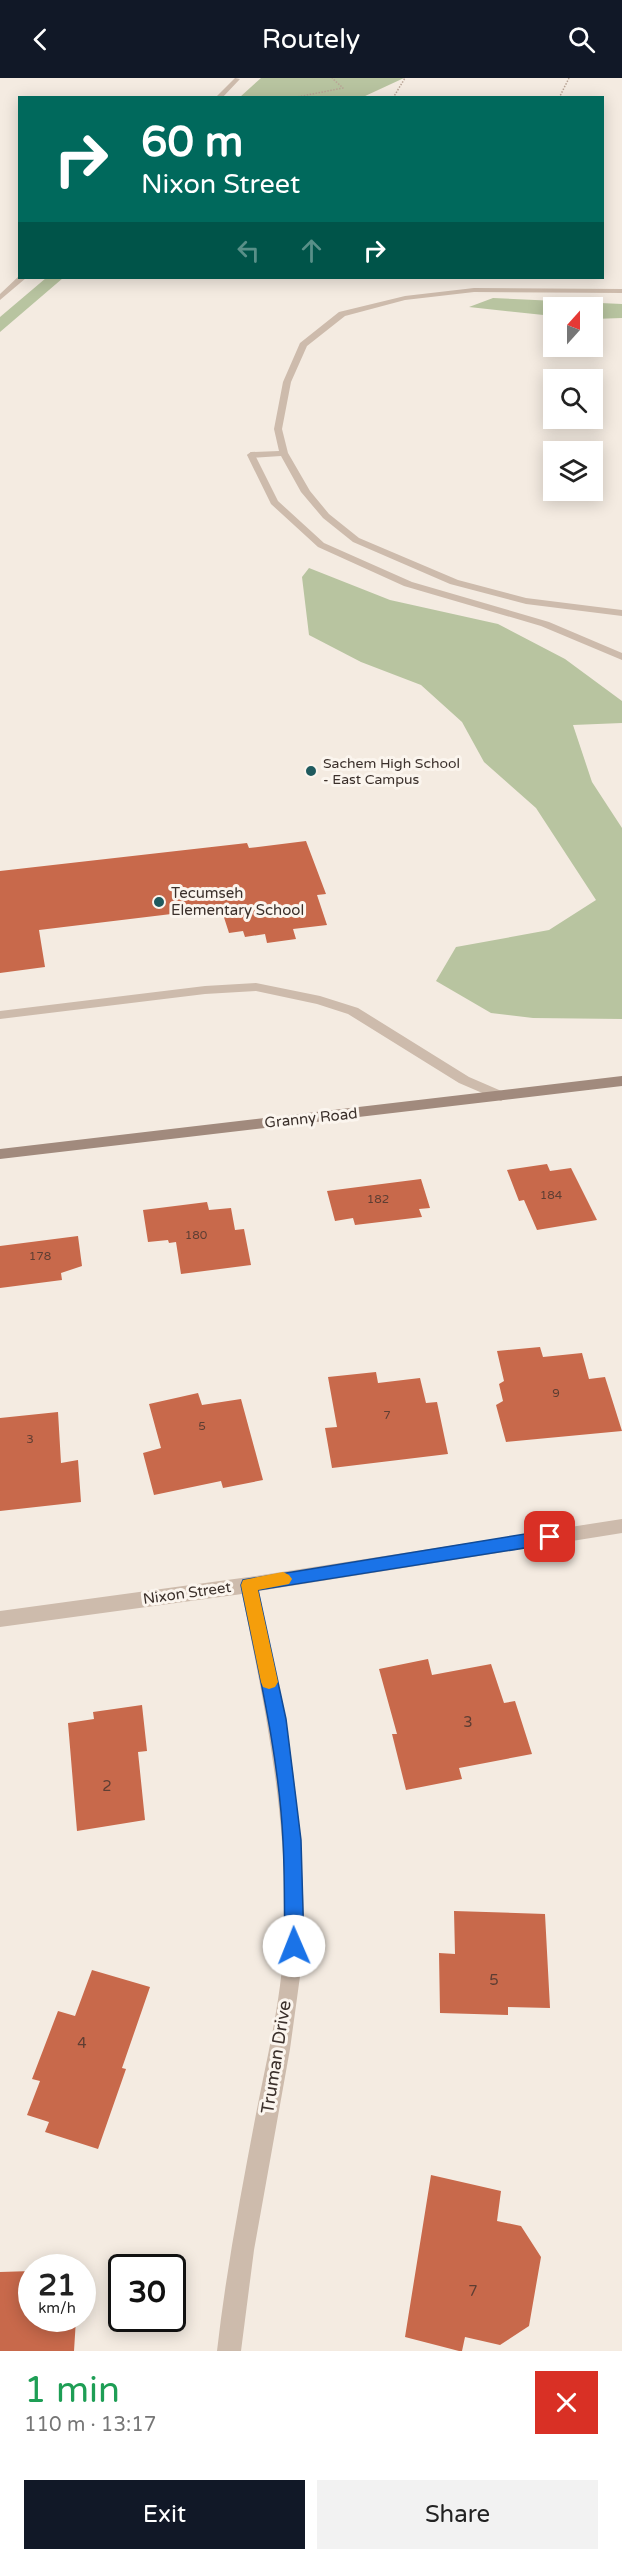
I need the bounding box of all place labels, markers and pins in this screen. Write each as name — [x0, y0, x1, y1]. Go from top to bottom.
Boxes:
place label: Sachem High School - East Campus — [323, 755, 460, 788]
marker: Sachem High School - East Campus — [304, 764, 318, 778]
place label: Tecumseh Elementary School — [171, 884, 304, 919]
marker: Tecumseh Elementary School — [152, 895, 166, 909]
pin — [524, 1511, 575, 1562]

